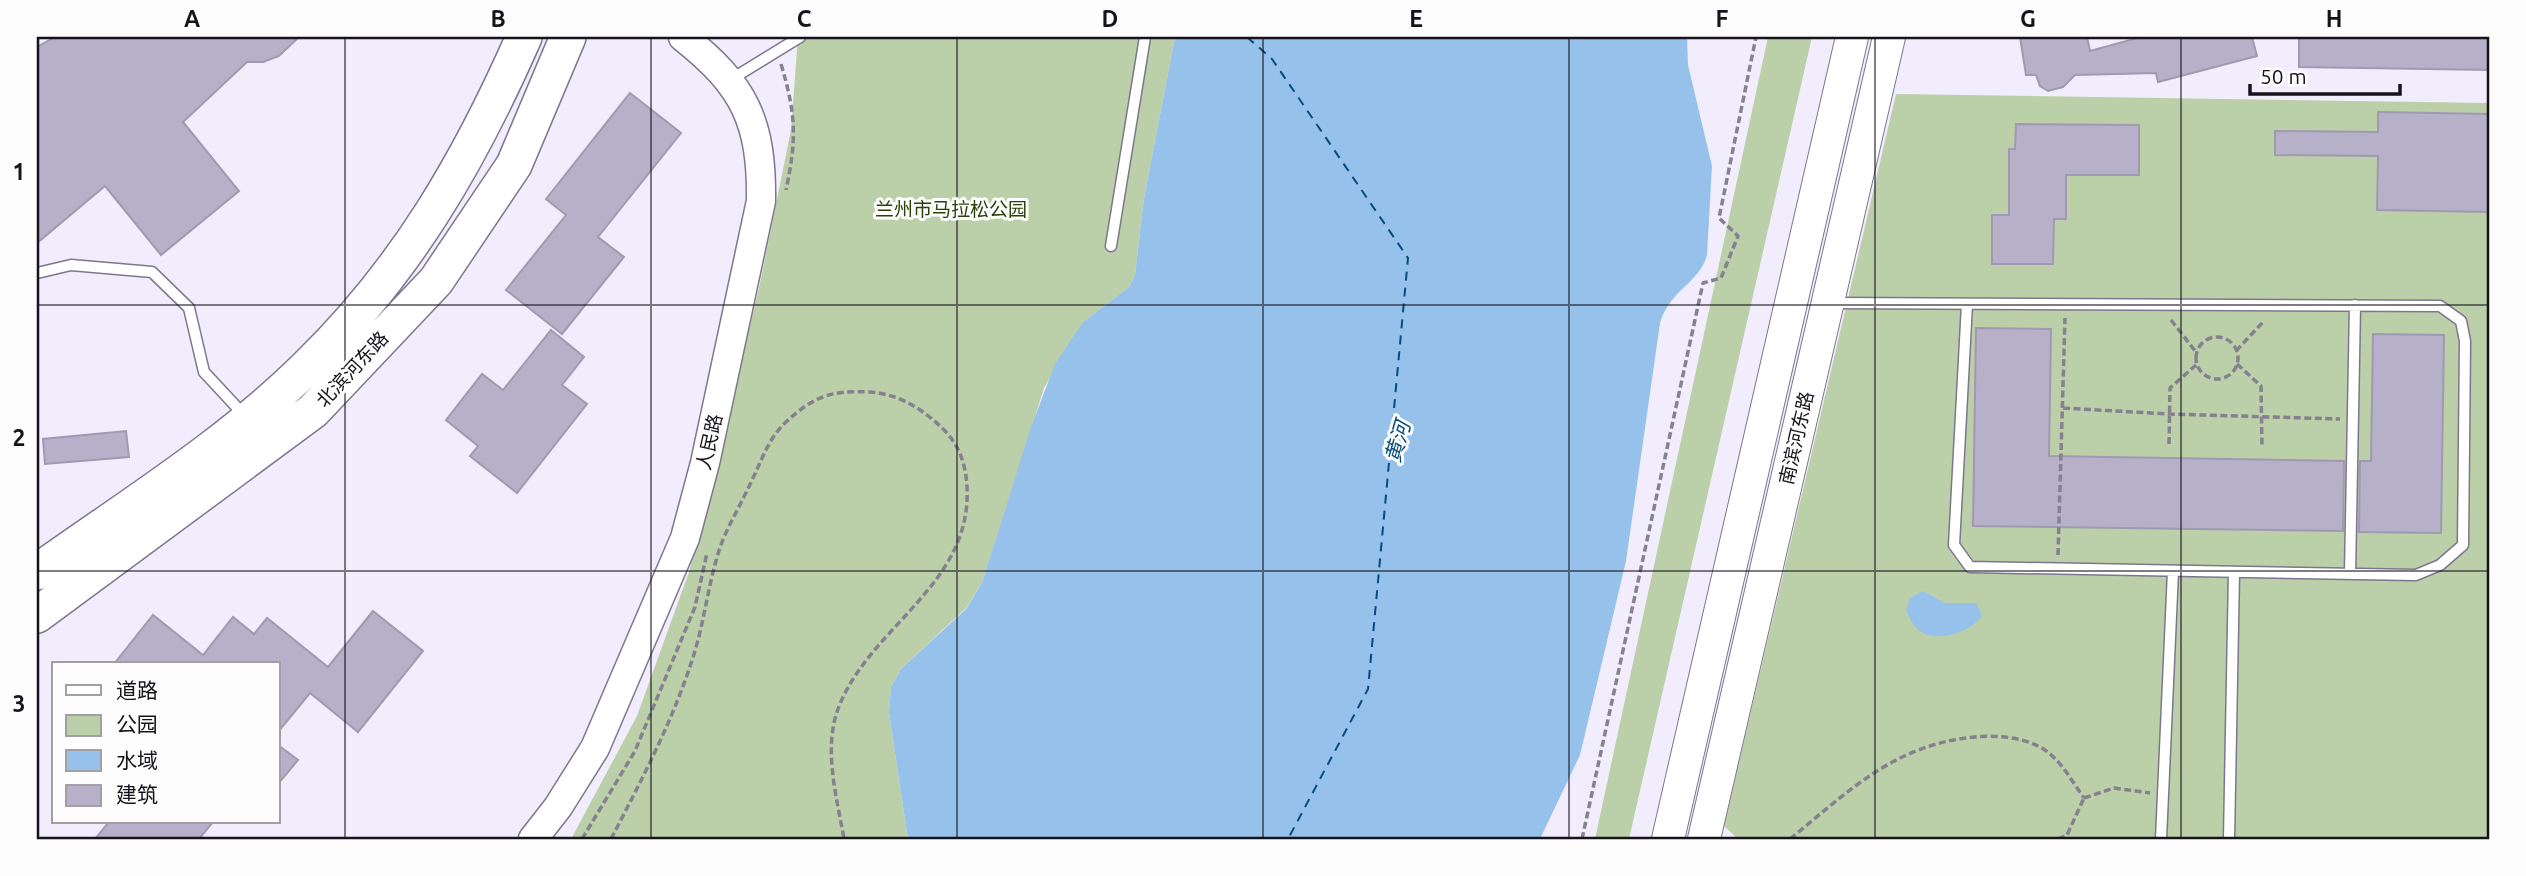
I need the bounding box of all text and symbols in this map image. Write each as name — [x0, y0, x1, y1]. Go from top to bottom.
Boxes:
text: A — [184, 6, 200, 31]
text: B — [490, 6, 506, 31]
text: C — [797, 6, 812, 31]
text: D — [1102, 6, 1118, 31]
text: E — [1409, 6, 1423, 31]
text: F — [1716, 6, 1729, 31]
text: G — [2020, 6, 2036, 31]
text: H — [2326, 6, 2342, 31]
scale bar — [2250, 52, 2400, 96]
text: 50 m — [2260, 64, 2307, 88]
text: 1 — [13, 159, 25, 184]
park label: 兰州市马拉松公园 — [875, 198, 1027, 220]
street label: 北滨河东路 — [312, 327, 392, 411]
street label: 南滨河东路 — [1775, 389, 1817, 487]
street label: 人民路 — [692, 412, 726, 472]
water label: 黄河 — [1380, 414, 1415, 465]
text: 2 — [13, 425, 25, 450]
legend — [52, 662, 280, 824]
text: 道路 — [116, 678, 158, 702]
text: 3 — [13, 691, 25, 716]
text: 公园 — [116, 712, 158, 736]
text: 水域 — [116, 748, 158, 772]
text: 建筑 — [116, 782, 158, 806]

